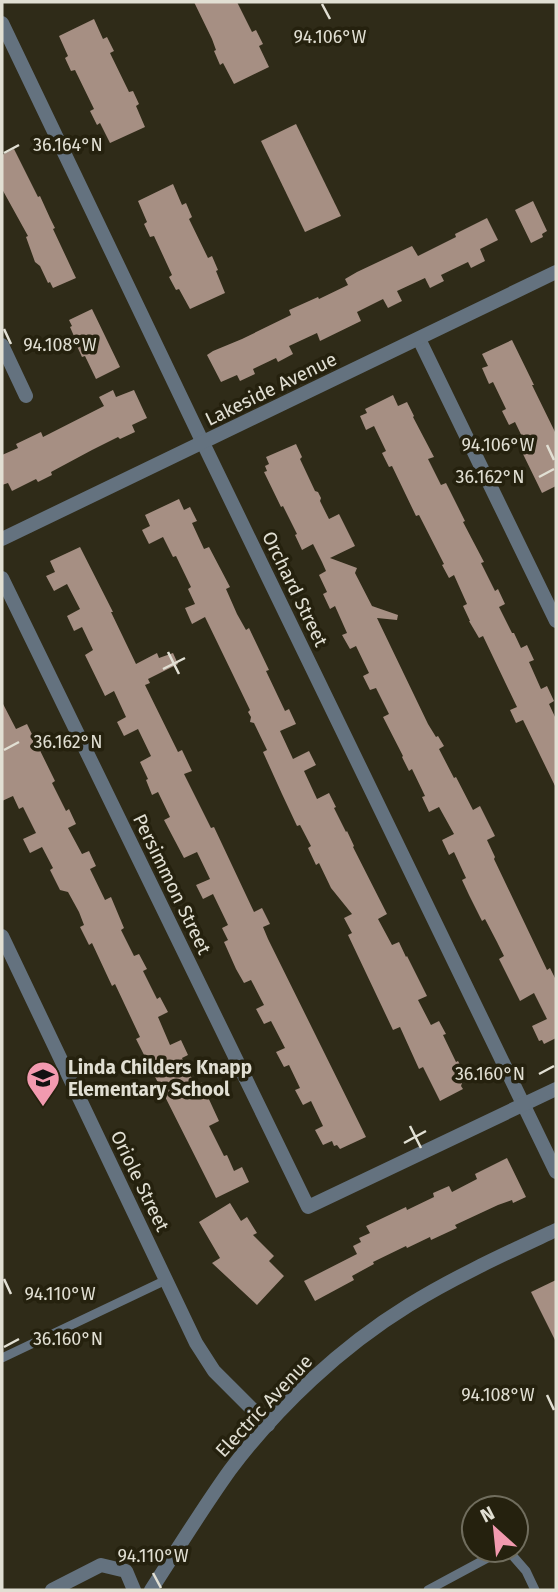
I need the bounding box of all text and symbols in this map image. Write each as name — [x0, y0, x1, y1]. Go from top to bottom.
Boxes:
text: 94.106°W — [294, 26, 367, 48]
text: 36.164°N — [33, 134, 103, 156]
text: 94.108°W — [23, 334, 97, 356]
street label: Lakeside Avenue — [201, 347, 341, 431]
text: 94.106°W — [462, 434, 535, 456]
text: 36.162°N — [456, 466, 524, 488]
street label: Orchard Street — [257, 528, 333, 650]
text: 36.162°N — [34, 731, 102, 753]
street label: Persimmon Street — [128, 810, 216, 958]
place label: Linda Childers Knapp Elementary School — [68, 1056, 252, 1101]
school or university icon: Linda Childers Knapp Elementary School — [24, 1059, 62, 1108]
text: 36.160°N — [455, 1063, 525, 1085]
street label: Oriole Street — [106, 1127, 174, 1235]
text: 94.110°W — [24, 1283, 96, 1305]
text: 36.160°N — [33, 1328, 103, 1350]
street label: Electric Avenue — [211, 1350, 317, 1462]
text: 94.108°W — [461, 1384, 535, 1406]
north arrow — [460, 1494, 530, 1564]
text: N — [477, 1501, 498, 1527]
text: 94.110°W — [117, 1545, 189, 1567]

